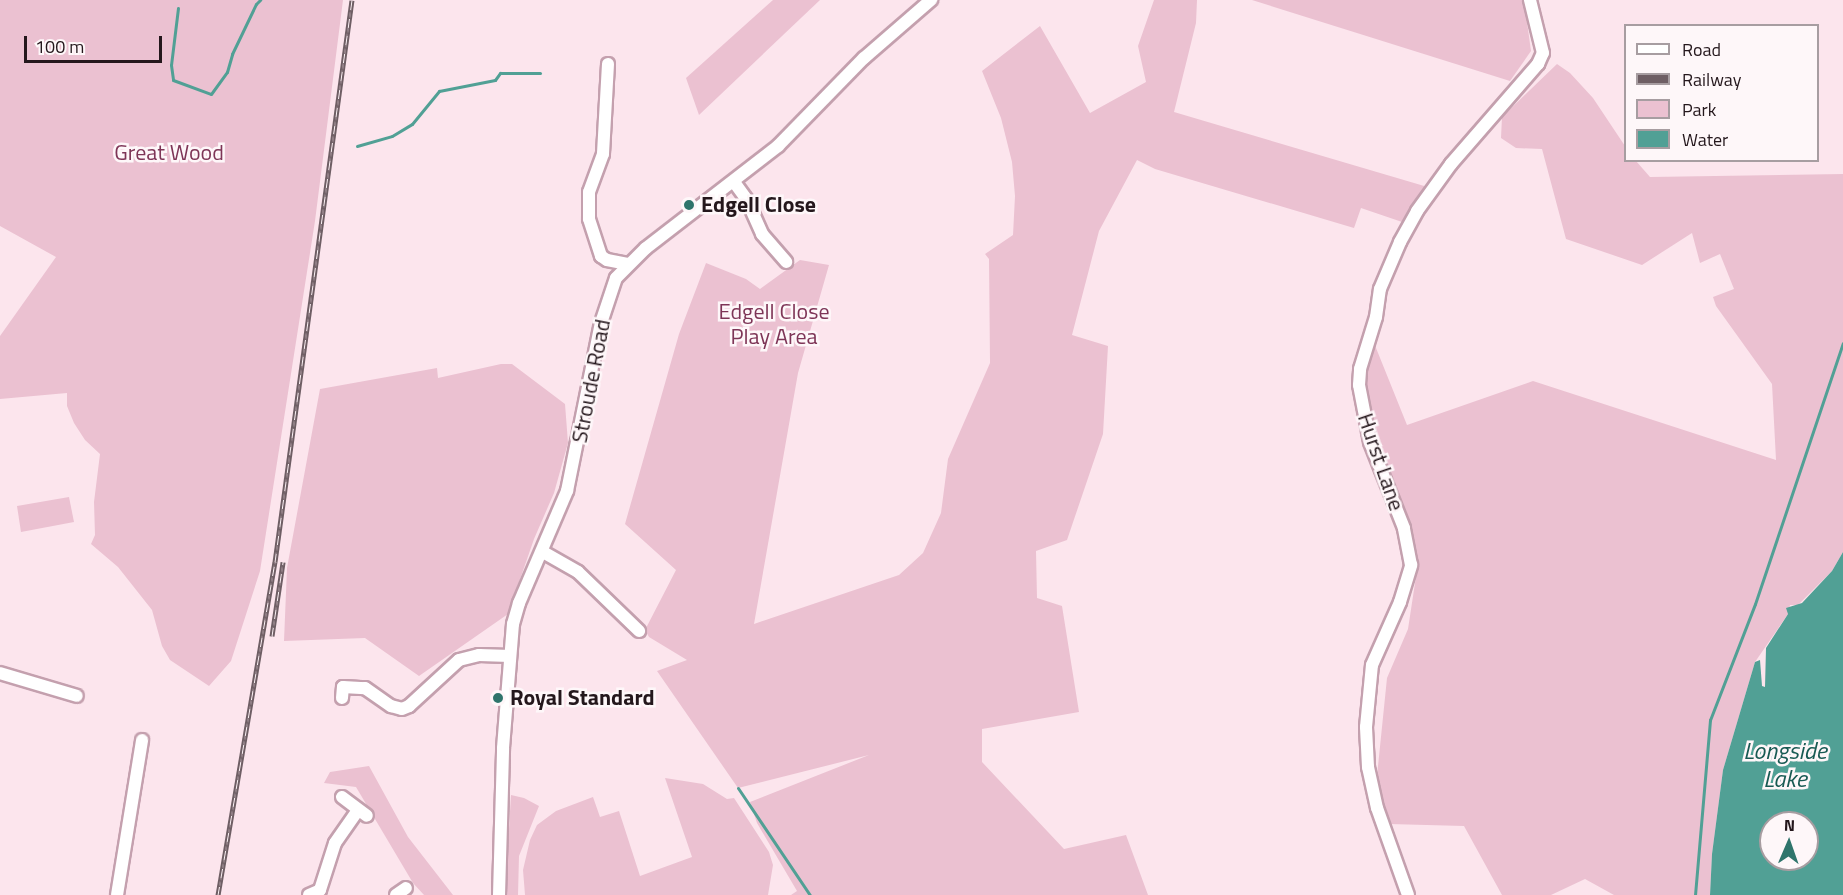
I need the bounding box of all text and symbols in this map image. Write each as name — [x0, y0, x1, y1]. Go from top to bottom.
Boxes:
scale bar — [27, 24, 165, 62]
legend — [1624, 24, 1819, 162]
text: 100 m — [35, 33, 84, 60]
text: Road — [1682, 36, 1721, 63]
text: Railway — [1682, 66, 1741, 93]
text: Park — [1682, 96, 1716, 123]
text: Water — [1682, 126, 1728, 153]
park label: Great Wood — [114, 140, 224, 166]
place label: Edgell Close — [701, 192, 816, 218]
marker: Edgell Close — [682, 198, 696, 212]
park label: Edgell Close Play Area — [718, 298, 830, 350]
street label: Stroude Road — [566, 317, 616, 445]
street label: Hurst Lane — [1352, 410, 1410, 514]
place label: Royal Standard — [510, 685, 655, 711]
marker: Royal Standard — [491, 691, 505, 705]
water label: Longside Lake — [1743, 737, 1827, 793]
north arrow — [1759, 811, 1819, 871]
text: N — [1784, 813, 1796, 837]

